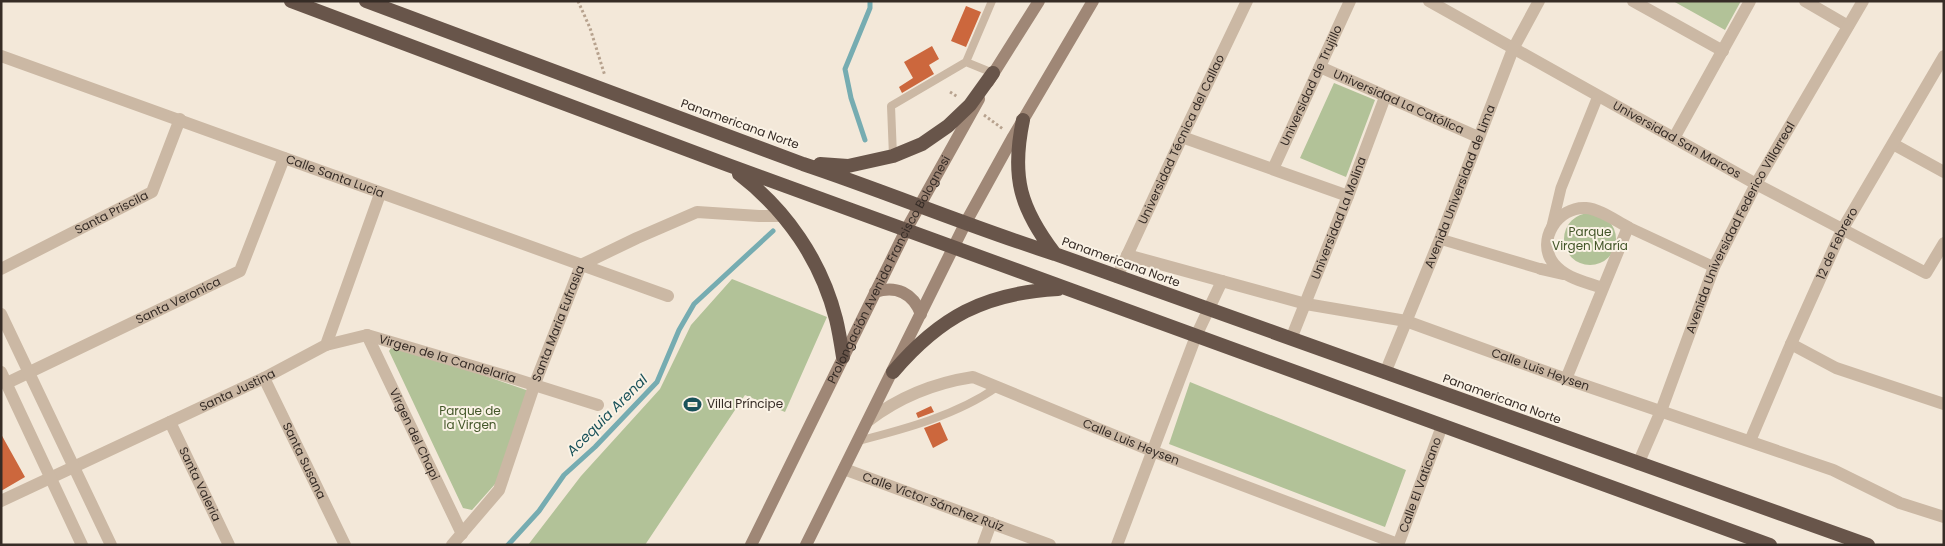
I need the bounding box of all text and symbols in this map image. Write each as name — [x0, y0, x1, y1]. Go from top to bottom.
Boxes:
street label: Universidad de Trujillo — [1276, 22, 1346, 148]
street label: Universidad Técnica del Callao — [1134, 51, 1228, 227]
street label: Universidad La Católica — [1331, 65, 1467, 138]
street label: Panamericana Norte — [679, 94, 802, 153]
street label: Universidad San Marcos — [1610, 97, 1744, 182]
street label: Avenida Universidad de Lima — [1420, 102, 1499, 271]
street label: Avenida Universidad Federico Villarreal — [1681, 118, 1799, 336]
street label: Calle Santa Lucia — [284, 150, 387, 201]
street label: Prolongación Avenida Francisco Bolognesi — [823, 152, 954, 386]
street label: Universidad La Molina — [1307, 154, 1370, 282]
street label: Santa Priscila — [71, 186, 151, 238]
street label: 12 de Febrero — [1812, 204, 1862, 282]
park label: Parque Virgen María — [1552, 223, 1628, 254]
street label: Panamericana Norte — [1060, 232, 1183, 291]
street label: Santa Maria Eufrasia — [527, 263, 588, 384]
street label: Santa Veronica — [133, 273, 223, 328]
street label: Virgen de la Candelaria — [377, 330, 518, 387]
street label: Calle Luis Heysen — [1489, 344, 1592, 394]
street label: Santa Justina — [196, 365, 278, 415]
street label: Panamericana Norte — [1441, 369, 1564, 428]
water label: Acequia Arenal — [561, 370, 652, 461]
street label: Virgen del Chapi — [386, 385, 444, 483]
sports icon: Villa Príncipe — [683, 394, 703, 414]
place label: Villa Príncipe — [707, 395, 783, 412]
park label: Parque de la Virgen — [439, 402, 501, 433]
street label: Calle Luis Heysen — [1080, 414, 1182, 469]
street label: Santa Susana — [279, 419, 330, 502]
street label: Calle El Vaticano — [1394, 434, 1445, 535]
street label: Santa Valeria — [175, 444, 225, 524]
street label: Calle Víctor Sánchez Ruiz — [860, 468, 1006, 535]

